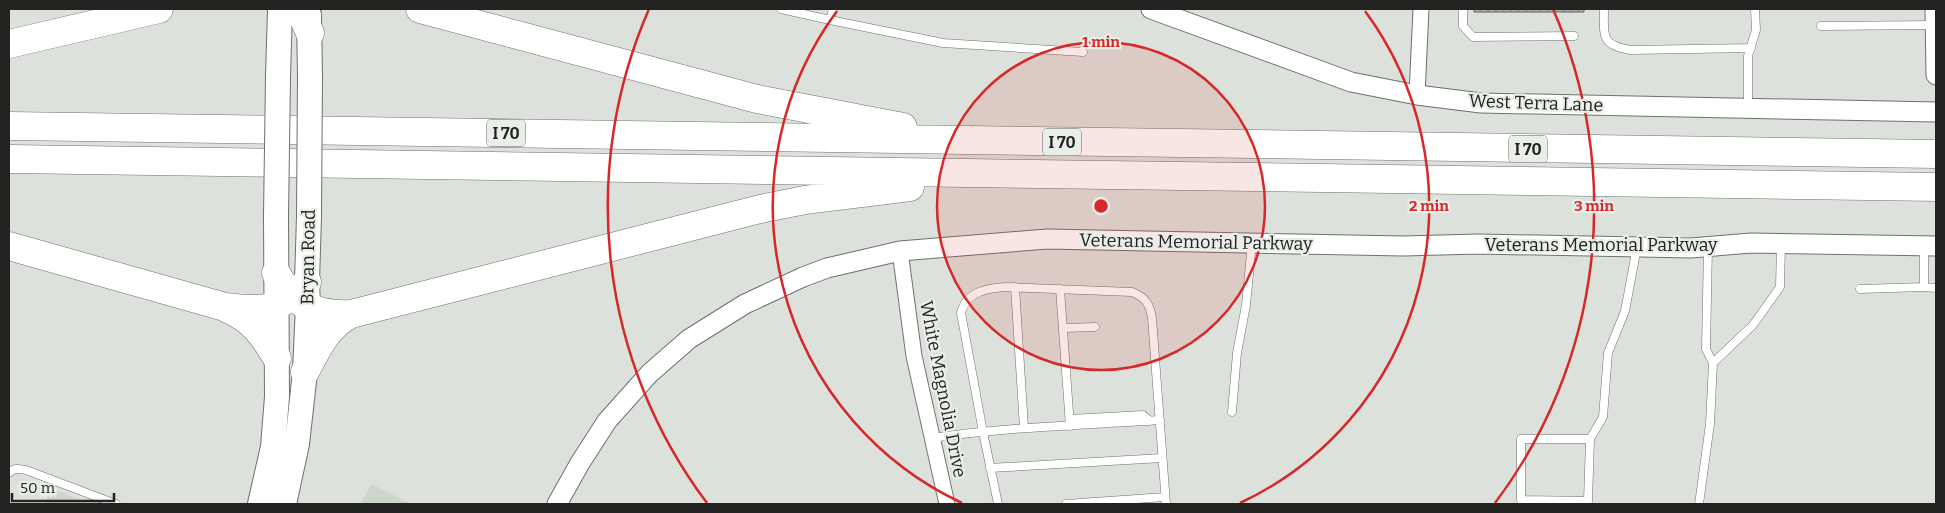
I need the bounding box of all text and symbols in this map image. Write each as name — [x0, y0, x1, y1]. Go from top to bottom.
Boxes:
text: 1 min — [1082, 33, 1120, 51]
street label: West Terra Lane — [1468, 90, 1604, 116]
road number: I 70 — [487, 120, 525, 146]
road number: I 70 — [1043, 128, 1081, 156]
road number: I 70 — [1509, 136, 1547, 162]
centre of rings — [1092, 197, 1110, 215]
text: 2 min — [1409, 197, 1449, 215]
text: 3 min — [1574, 197, 1614, 215]
street label: Bryan Road — [296, 209, 320, 305]
street label: Veterans Memorial Parkway — [1079, 229, 1313, 255]
street label: Veterans Memorial Parkway — [1484, 234, 1718, 256]
street label: White Magnolia Drive — [915, 299, 971, 479]
scale bar — [12, 470, 115, 502]
text: 50 m — [20, 479, 56, 497]

